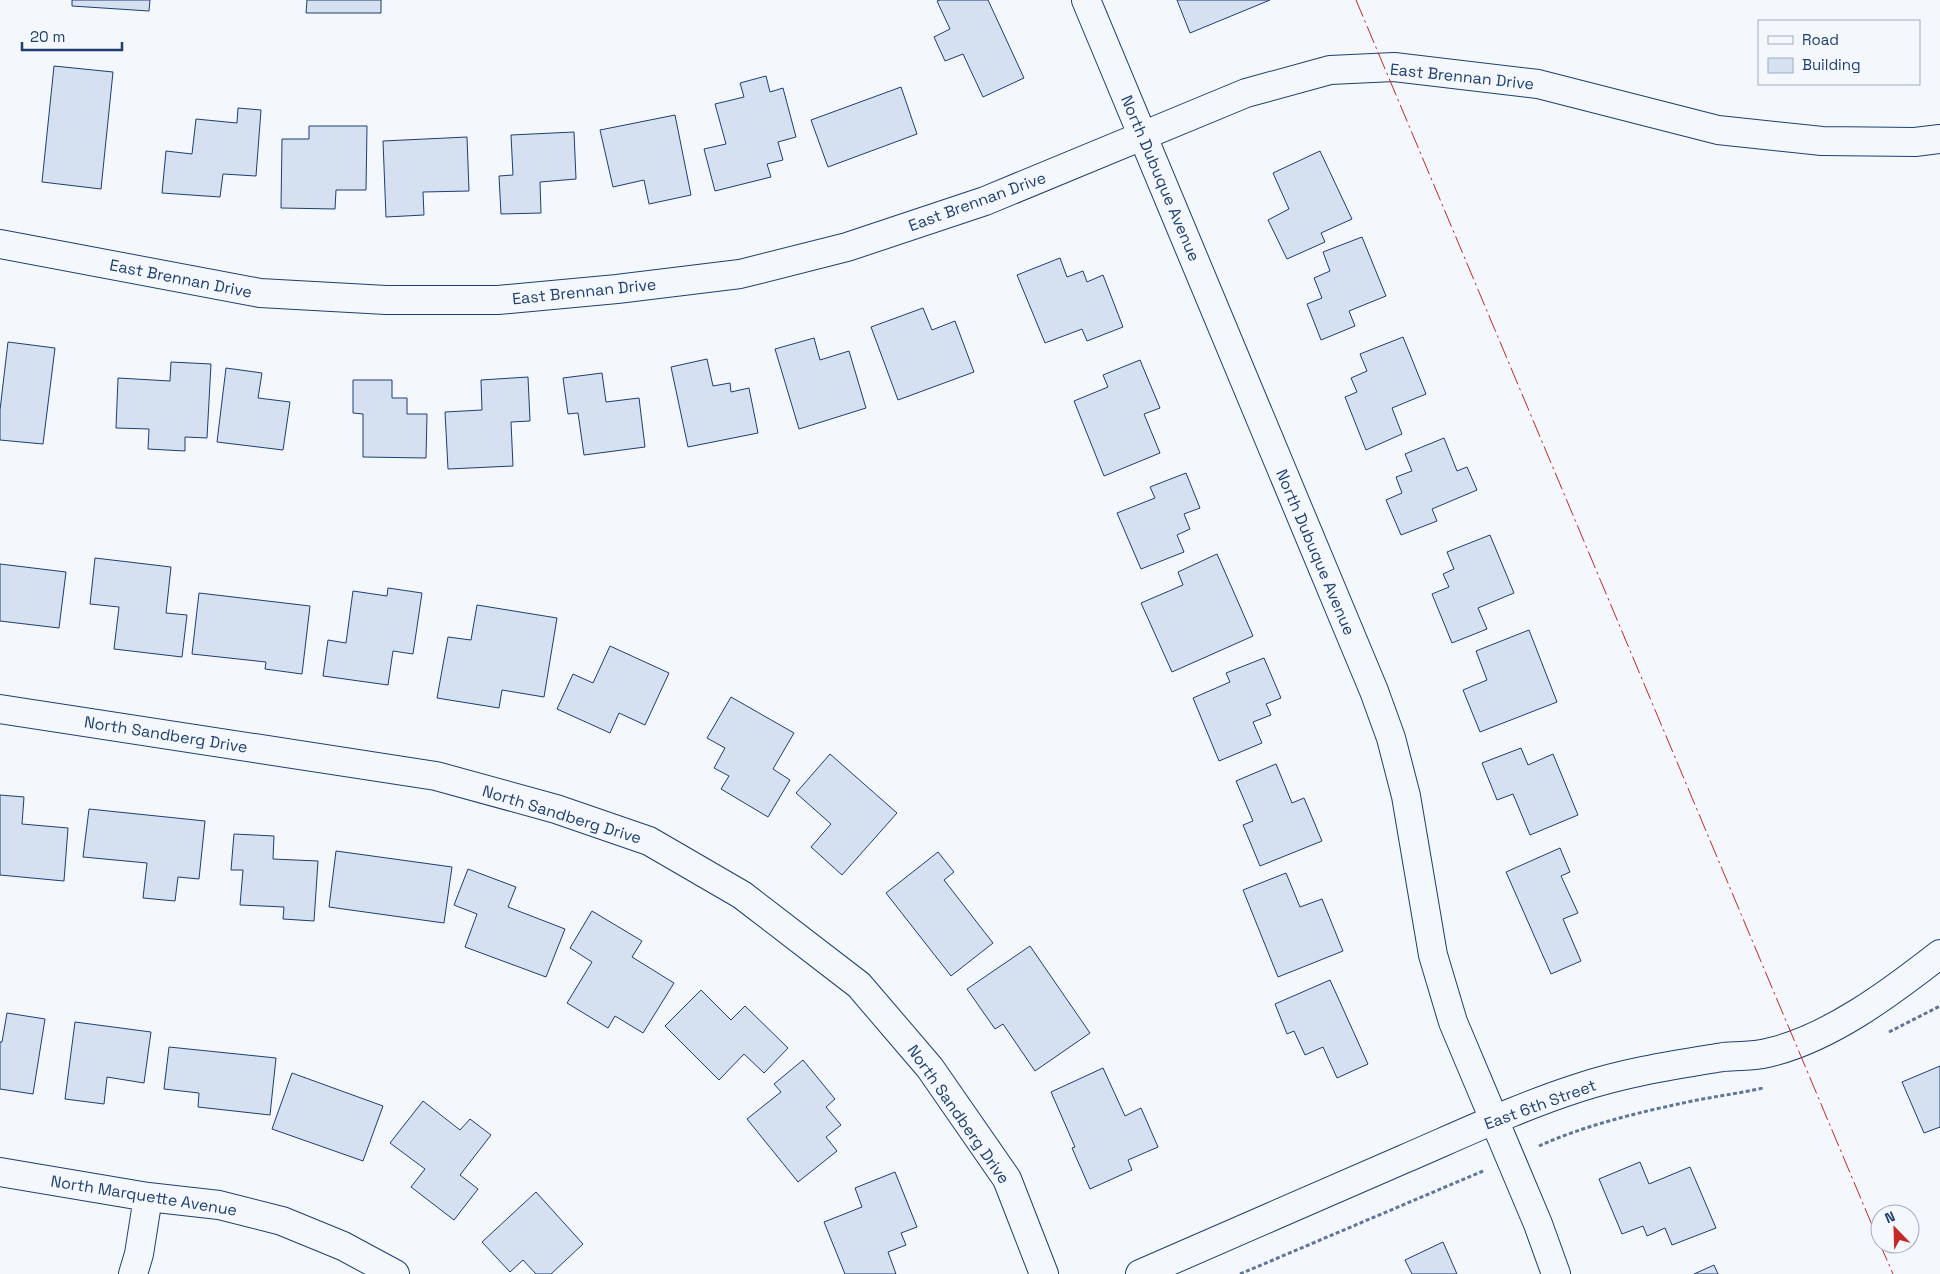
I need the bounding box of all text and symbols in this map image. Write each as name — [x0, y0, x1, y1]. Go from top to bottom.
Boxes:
scale bar — [22, 20, 122, 52]
legend — [1758, 20, 1920, 85]
text: 20 m — [30, 27, 65, 46]
text: Road — [1802, 30, 1839, 49]
text: Building — [1802, 55, 1861, 74]
street label: East Brennan Drive — [1389, 58, 1535, 95]
street label: North Dubuque Avenue — [1116, 92, 1205, 264]
street label: East Brennan Drive — [906, 167, 1049, 236]
street label: East Brennan Drive — [108, 254, 254, 303]
street label: East Brennan Drive — [511, 273, 657, 310]
street label: North Dubuque Avenue — [1271, 466, 1360, 638]
street label: North Sandberg Drive — [83, 711, 249, 758]
street label: North Sandberg Drive — [480, 780, 644, 849]
street label: North Sandberg Drive — [903, 1041, 1015, 1188]
street label: East 6th Street — [1481, 1074, 1599, 1134]
street label: North Marquette Avenue — [49, 1170, 239, 1221]
north arrow — [1870, 1204, 1920, 1254]
text: N — [1882, 1207, 1898, 1227]

